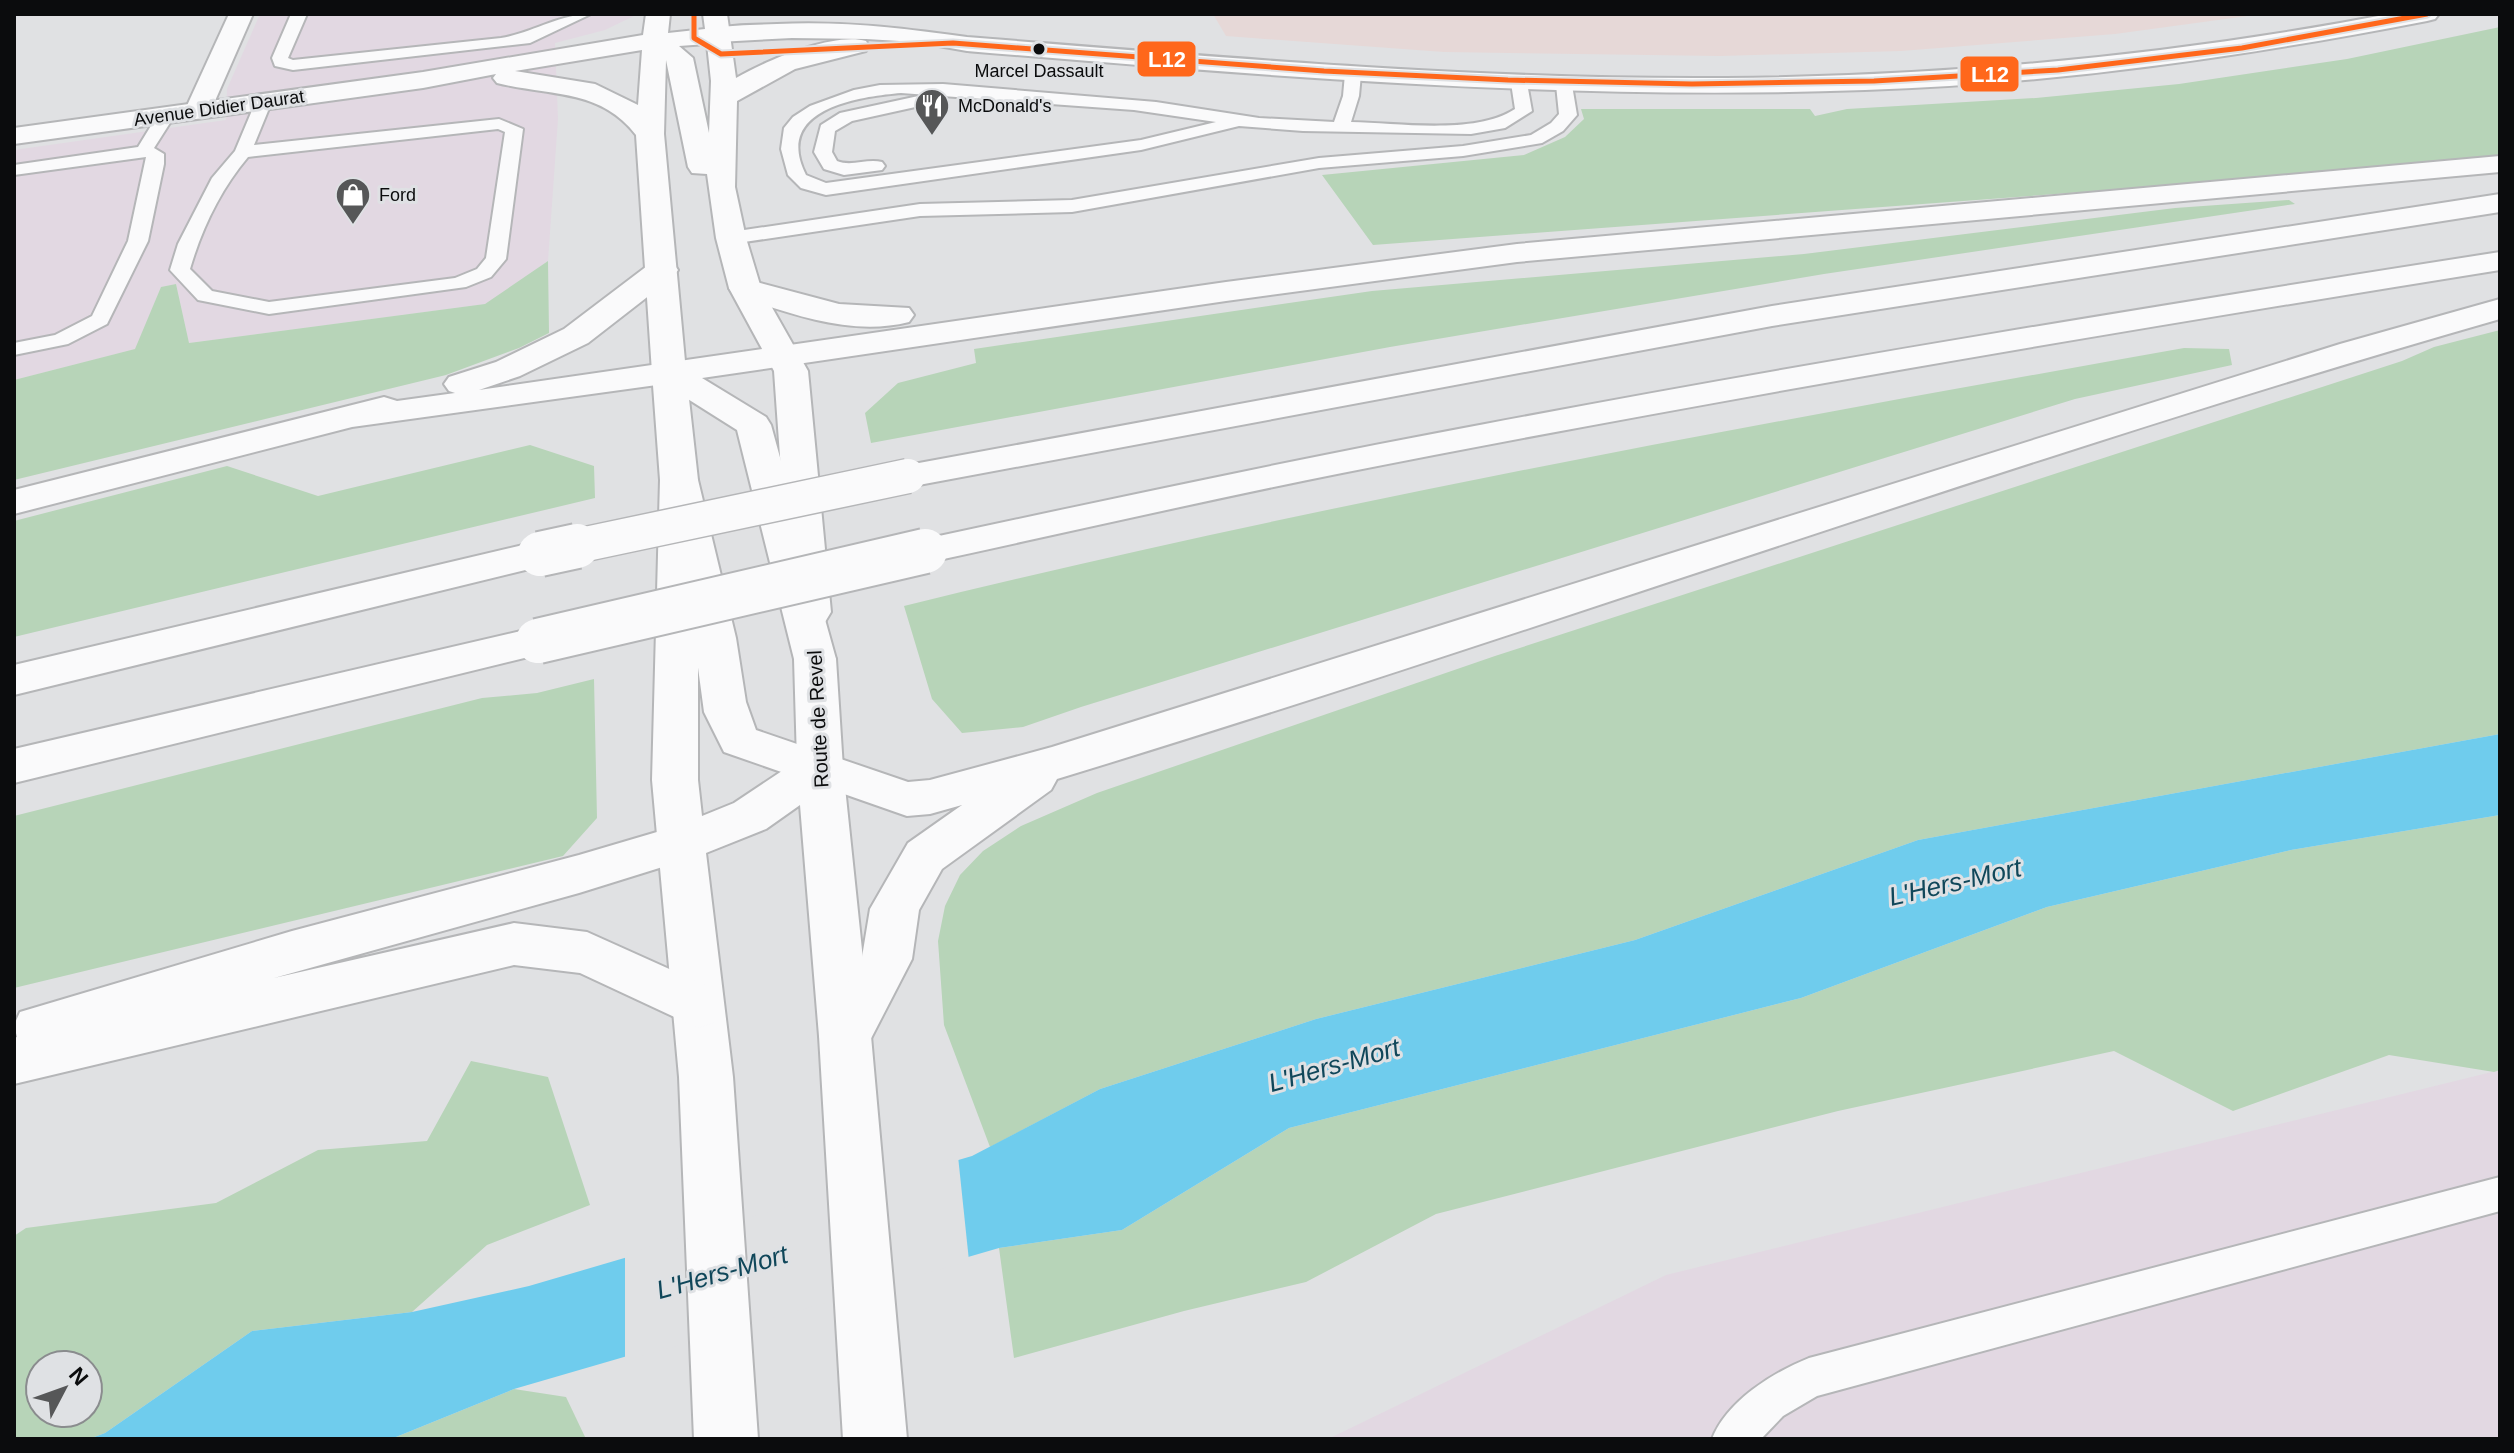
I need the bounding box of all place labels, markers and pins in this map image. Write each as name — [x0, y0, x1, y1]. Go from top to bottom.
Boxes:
marker: Marcel Dassault — [1031, 41, 1047, 57]
place label: Marcel Dassault — [974, 61, 1104, 81]
restaurant icon: McDonald's — [913, 87, 951, 137]
place label: McDonald's — [958, 96, 1051, 116]
shop icon: Ford — [334, 176, 372, 226]
place label: Ford — [379, 185, 416, 205]

